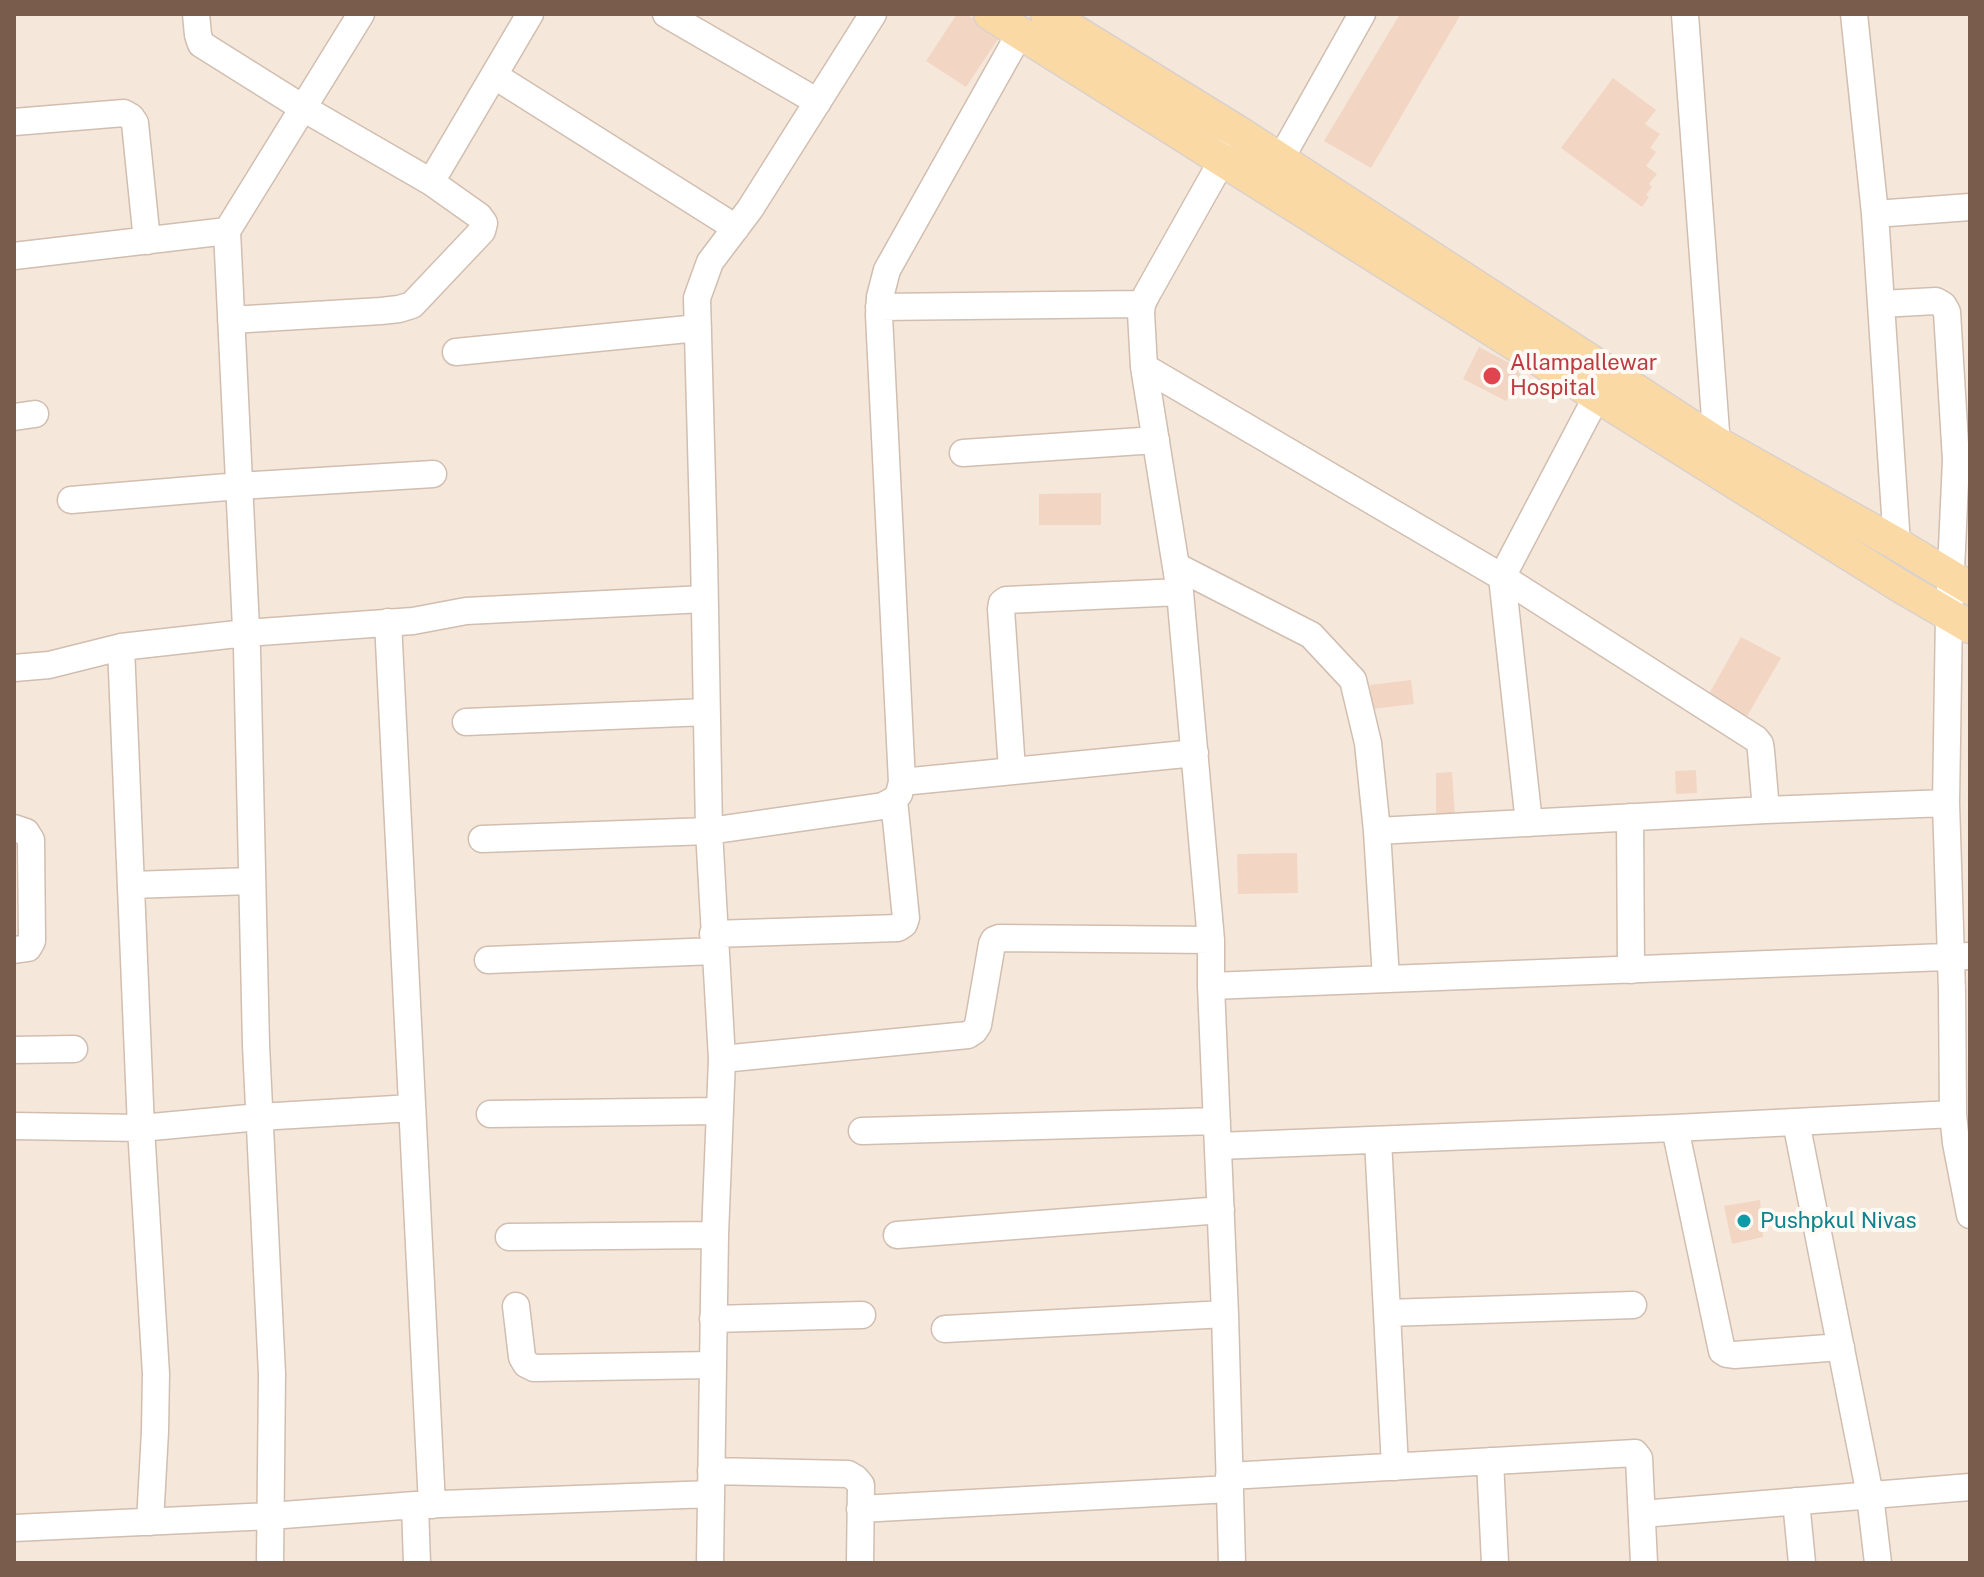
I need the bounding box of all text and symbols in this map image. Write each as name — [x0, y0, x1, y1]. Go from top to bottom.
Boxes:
place label: Allampallewar Hospital — [1510, 350, 1657, 402]
marker: Allampallewar Hospital — [1481, 365, 1503, 387]
place label: Pushpkul Nivas — [1760, 1208, 1917, 1234]
marker: Pushpkul Nivas — [1735, 1212, 1753, 1230]

